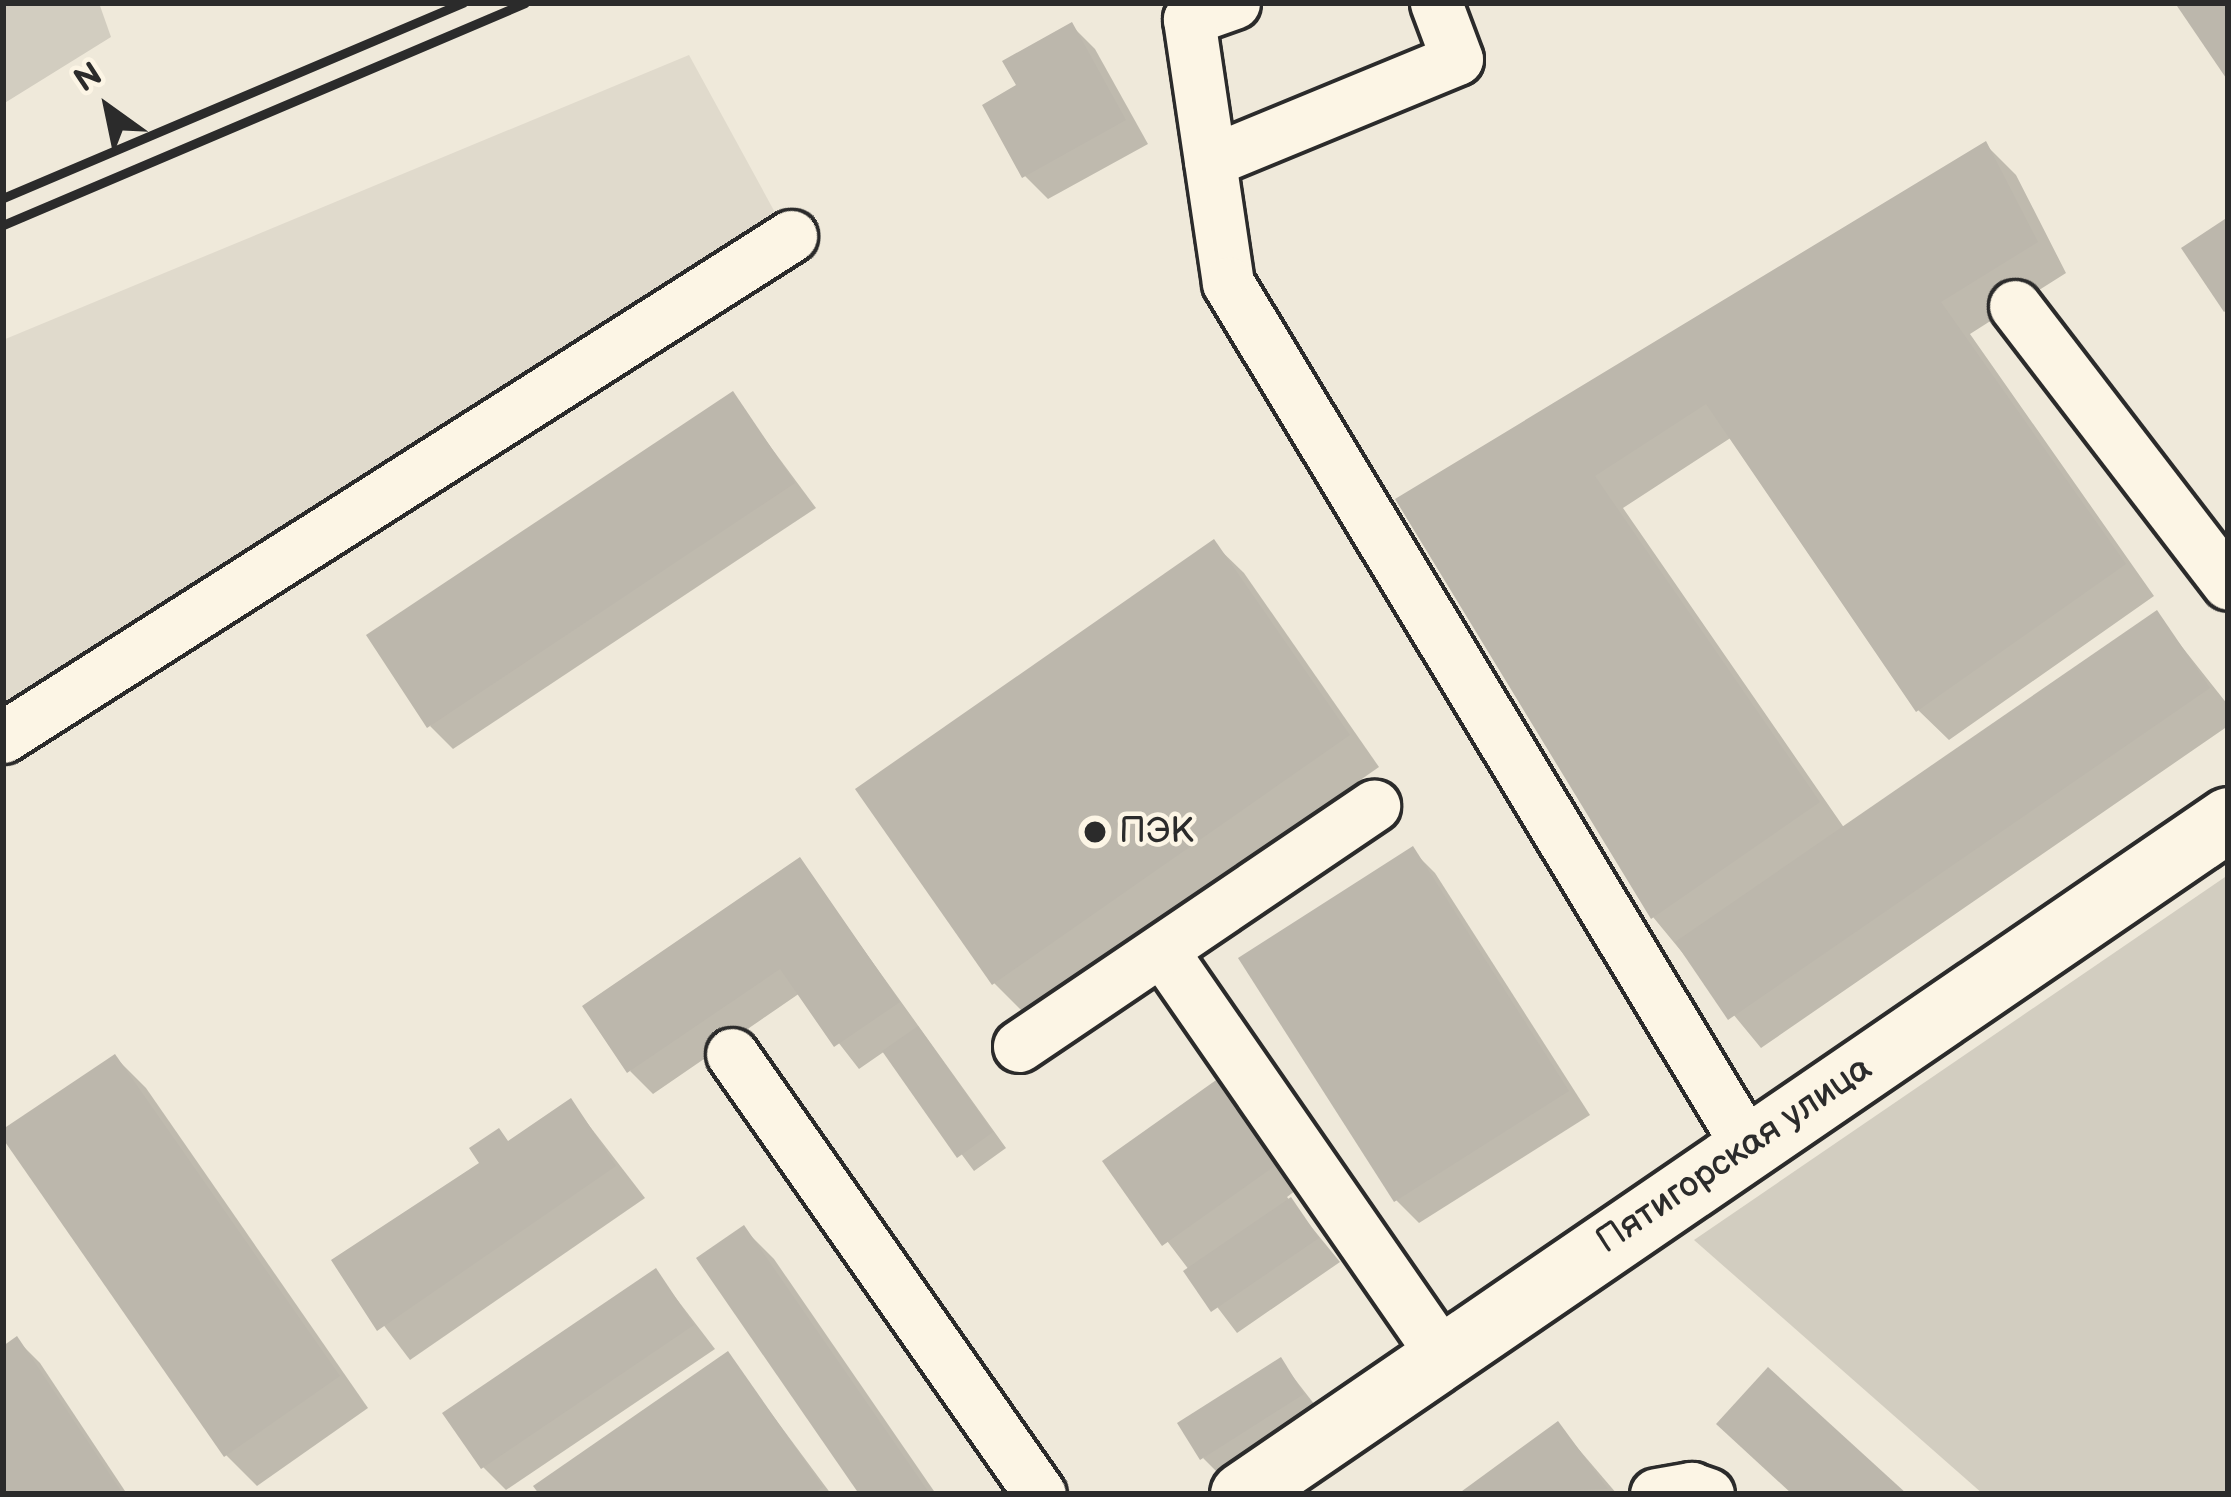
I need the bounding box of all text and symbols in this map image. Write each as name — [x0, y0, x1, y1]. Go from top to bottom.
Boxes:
north arrow — [48, 48, 168, 168]
text: N — [67, 54, 110, 101]
place label: ПЭК — [1119, 810, 1194, 854]
marker: ПЭК — [1082, 819, 1108, 845]
street label: Пятигорская улица — [1588, 1047, 1880, 1263]

